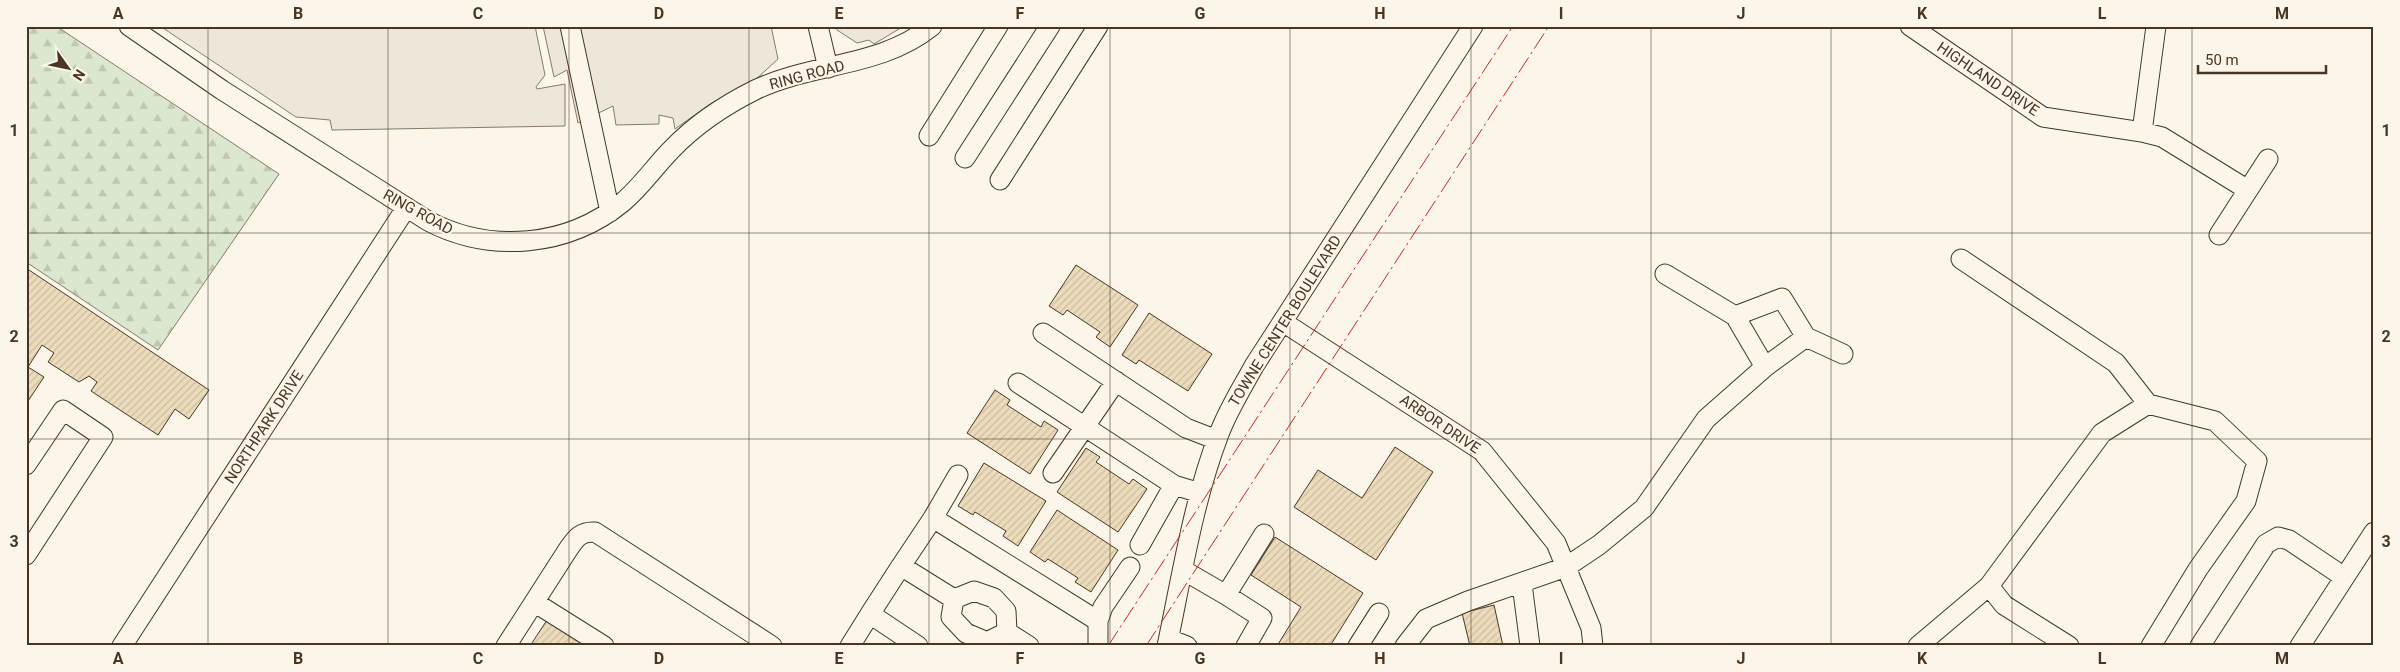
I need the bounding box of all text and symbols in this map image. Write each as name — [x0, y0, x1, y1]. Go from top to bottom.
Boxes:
text: A — [113, 4, 124, 23]
text: B — [293, 4, 303, 23]
text: C — [473, 4, 483, 23]
text: D — [654, 4, 664, 23]
text: E — [835, 4, 844, 23]
text: F — [1016, 4, 1025, 23]
text: G — [1195, 4, 1206, 23]
text: H — [1374, 4, 1386, 23]
text: I — [1559, 4, 1563, 23]
text: J — [1737, 4, 1745, 23]
text: K — [1917, 4, 1928, 23]
text: L — [2098, 4, 2107, 23]
text: M — [2275, 4, 2289, 23]
street label: HIGHLAND DRIVE — [1934, 38, 2043, 120]
north arrow — [42, 42, 92, 92]
scale bar — [2198, 42, 2325, 74]
text: 50 m — [2205, 51, 2239, 69]
street label: RING ROAD — [767, 56, 847, 94]
text: N — [69, 67, 88, 84]
text: 1 — [9, 121, 19, 140]
text: 1 — [2381, 121, 2391, 140]
street label: RING ROAD — [380, 185, 456, 239]
street label: TOWNE CENTER BOULEVARD — [1225, 232, 1345, 410]
text: 2 — [9, 327, 19, 346]
text: 2 — [2381, 327, 2391, 346]
street label: NORTHPARK DRIVE — [221, 367, 308, 487]
street label: ARBOR DRIVE — [1396, 391, 1484, 458]
text: 3 — [9, 532, 19, 551]
text: 3 — [2381, 532, 2391, 551]
text: A — [113, 649, 124, 668]
text: B — [293, 649, 303, 668]
text: C — [473, 649, 483, 668]
text: D — [654, 649, 664, 668]
text: E — [835, 649, 844, 668]
text: F — [1016, 649, 1025, 668]
text: G — [1195, 649, 1206, 668]
text: H — [1374, 649, 1386, 668]
text: I — [1559, 649, 1563, 668]
text: J — [1737, 649, 1745, 668]
text: K — [1917, 649, 1928, 668]
text: L — [2098, 649, 2107, 668]
text: M — [2275, 649, 2289, 668]

